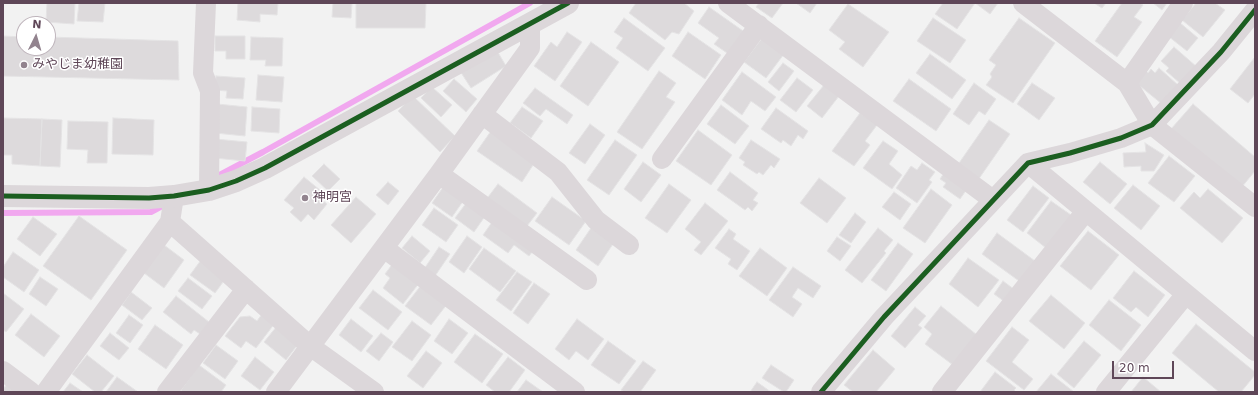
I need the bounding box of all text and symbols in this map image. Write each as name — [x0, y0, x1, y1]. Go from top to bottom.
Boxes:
north arrow — [16, 16, 56, 56]
text: N — [32, 18, 42, 31]
place label: みやじま幼稚園 — [32, 57, 123, 73]
marker: みやじま幼稚園 — [19, 60, 29, 70]
place label: 神明宮 — [313, 190, 352, 206]
marker: 神明宮 — [300, 193, 310, 203]
scale bar — [1114, 353, 1176, 379]
text: 20 m — [1119, 361, 1150, 375]

